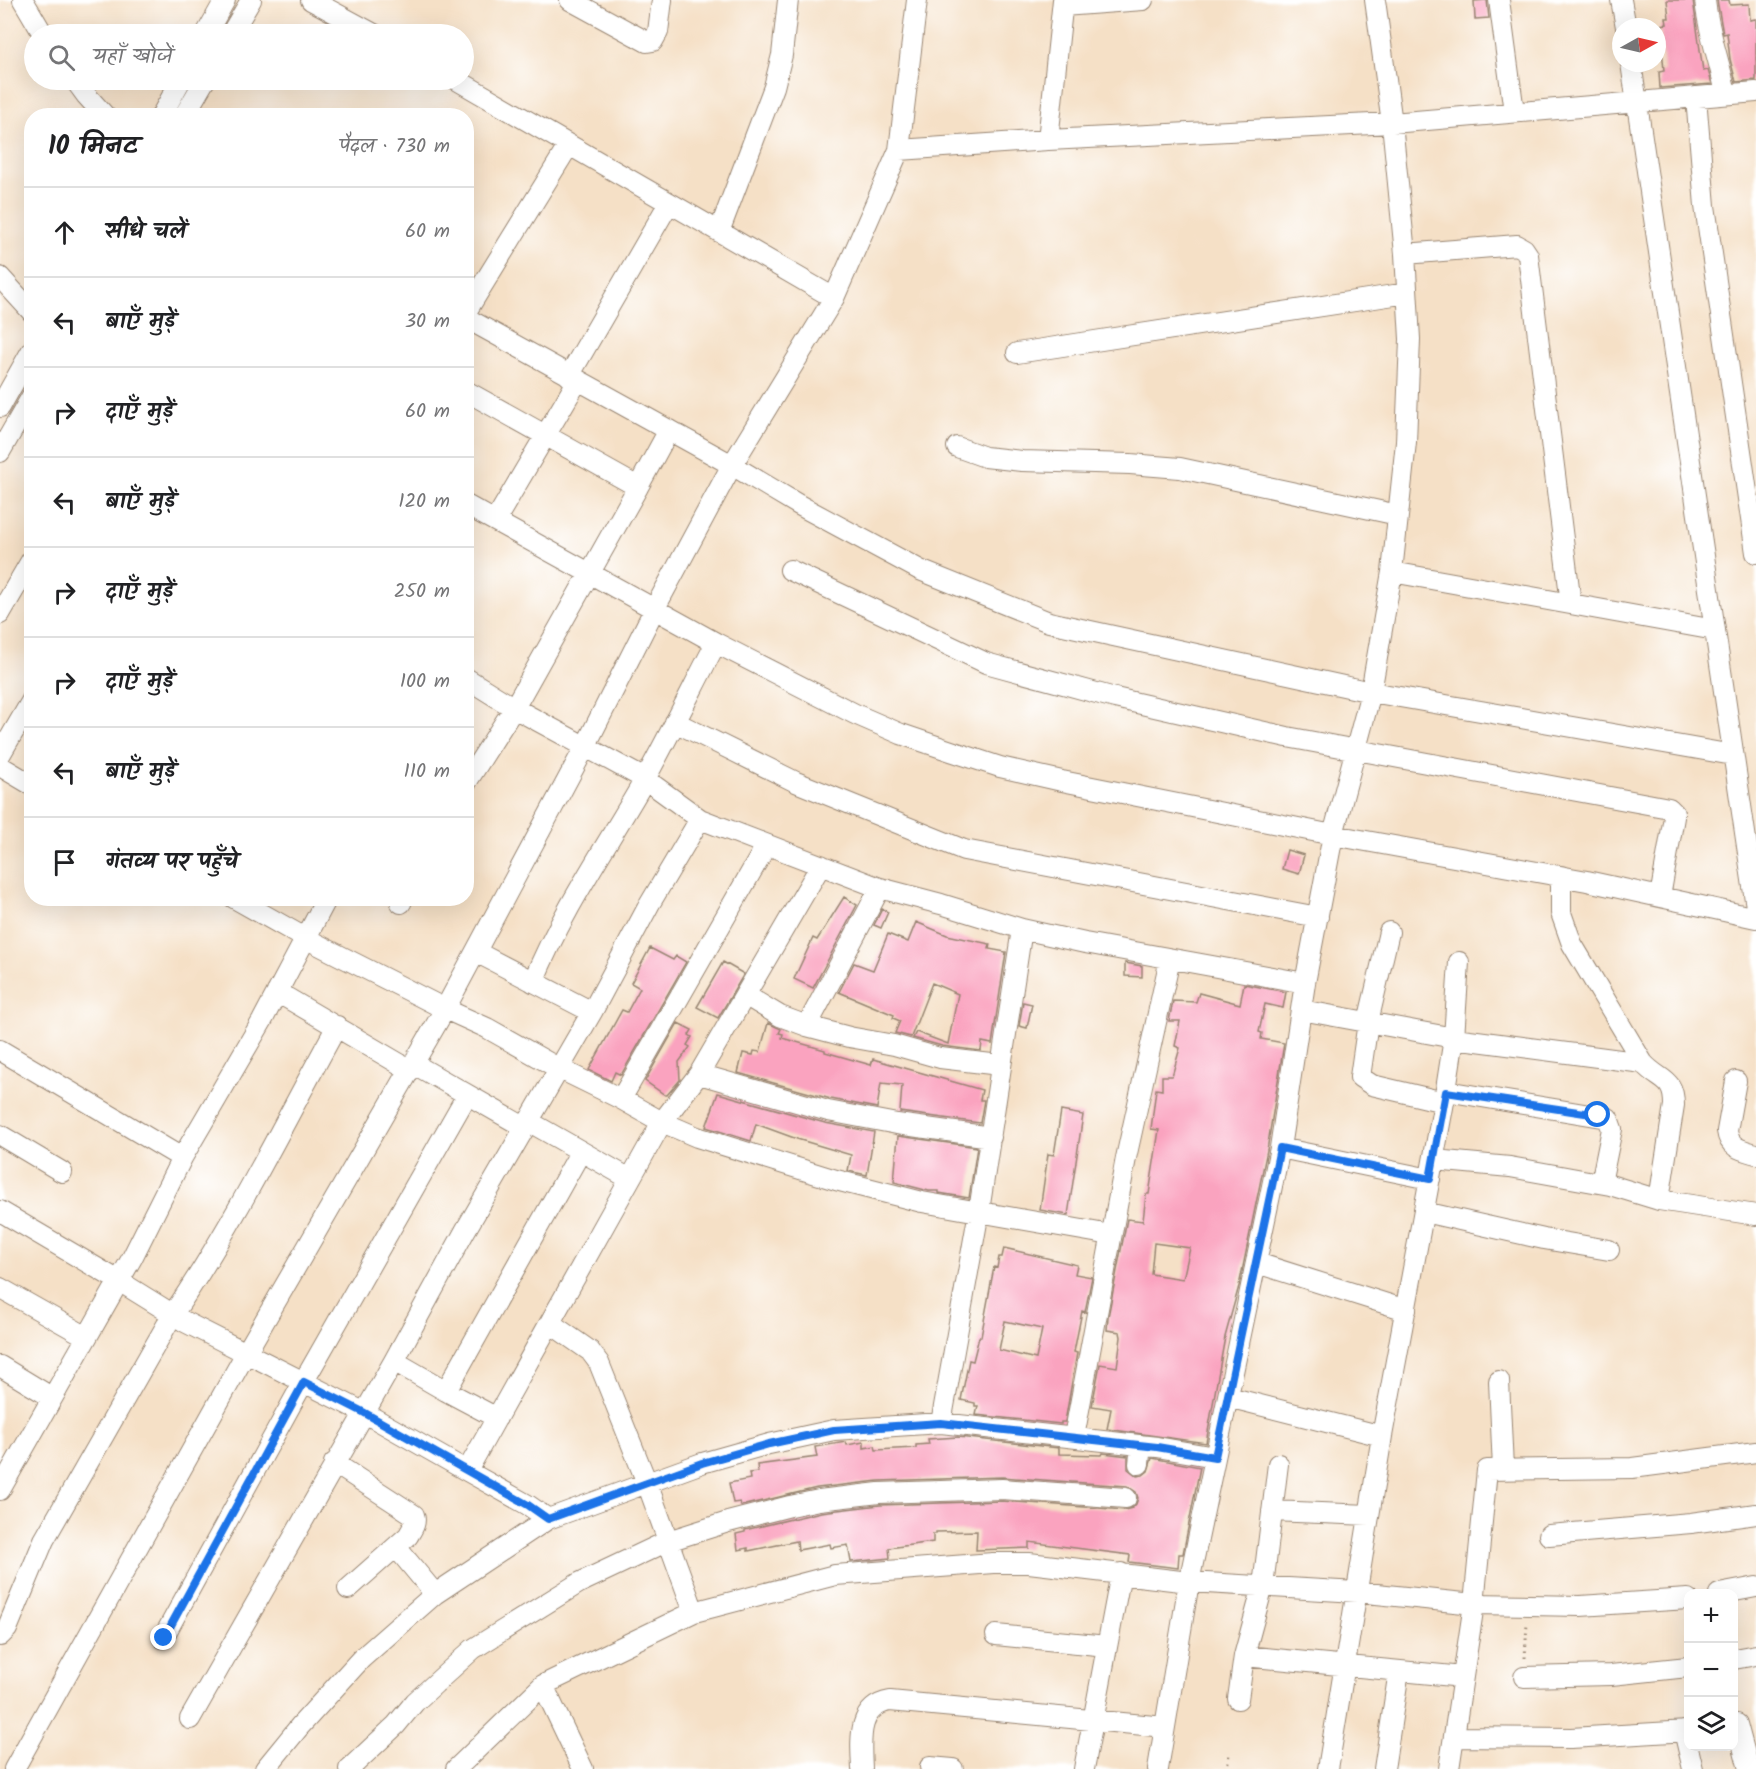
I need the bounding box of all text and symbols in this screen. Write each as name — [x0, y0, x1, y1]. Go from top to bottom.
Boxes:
north arrow — [1612, 18, 1666, 72]
search box — [24, 24, 474, 90]
text: यहाँ खोजें — [93, 40, 172, 75]
icon: search — [45, 41, 78, 74]
text: 10 मिनट — [48, 126, 138, 168]
text: पैदल · 730 m — [339, 131, 450, 163]
text: सीधे चलें — [105, 215, 186, 250]
icon: ahead — [48, 216, 81, 249]
text: 60 m — [405, 216, 450, 248]
text: बाएँ मुड़ें — [105, 305, 176, 340]
icon: left — [48, 306, 81, 339]
text: 30 m — [405, 306, 450, 338]
text: दाएँ मुड़ें — [105, 395, 174, 430]
icon: right — [48, 396, 81, 429]
text: 60 m — [405, 396, 450, 428]
text: बाएँ मुड़ें — [105, 485, 176, 520]
icon: left — [48, 486, 81, 519]
text: 120 m — [398, 486, 450, 518]
text: दाएँ मुड़ें — [105, 575, 174, 610]
icon: right — [48, 576, 81, 609]
text: 250 m — [394, 576, 450, 608]
text: दाएँ मुड़ें — [105, 665, 174, 700]
icon: right — [48, 666, 81, 699]
text: 100 m — [400, 666, 450, 698]
text: बाएँ मुड़ें — [105, 755, 176, 790]
icon: left — [48, 756, 81, 789]
text: 110 m — [404, 756, 450, 788]
text: गंतव्य पर पहुँचे — [105, 845, 238, 880]
icon: arrive — [48, 846, 81, 879]
route start — [1584, 1101, 1610, 1127]
map controls — [1684, 1589, 1738, 1751]
button: + — [1684, 1589, 1738, 1643]
route end — [150, 1624, 176, 1650]
button: − — [1684, 1643, 1738, 1697]
button: layers — [1684, 1697, 1738, 1751]

